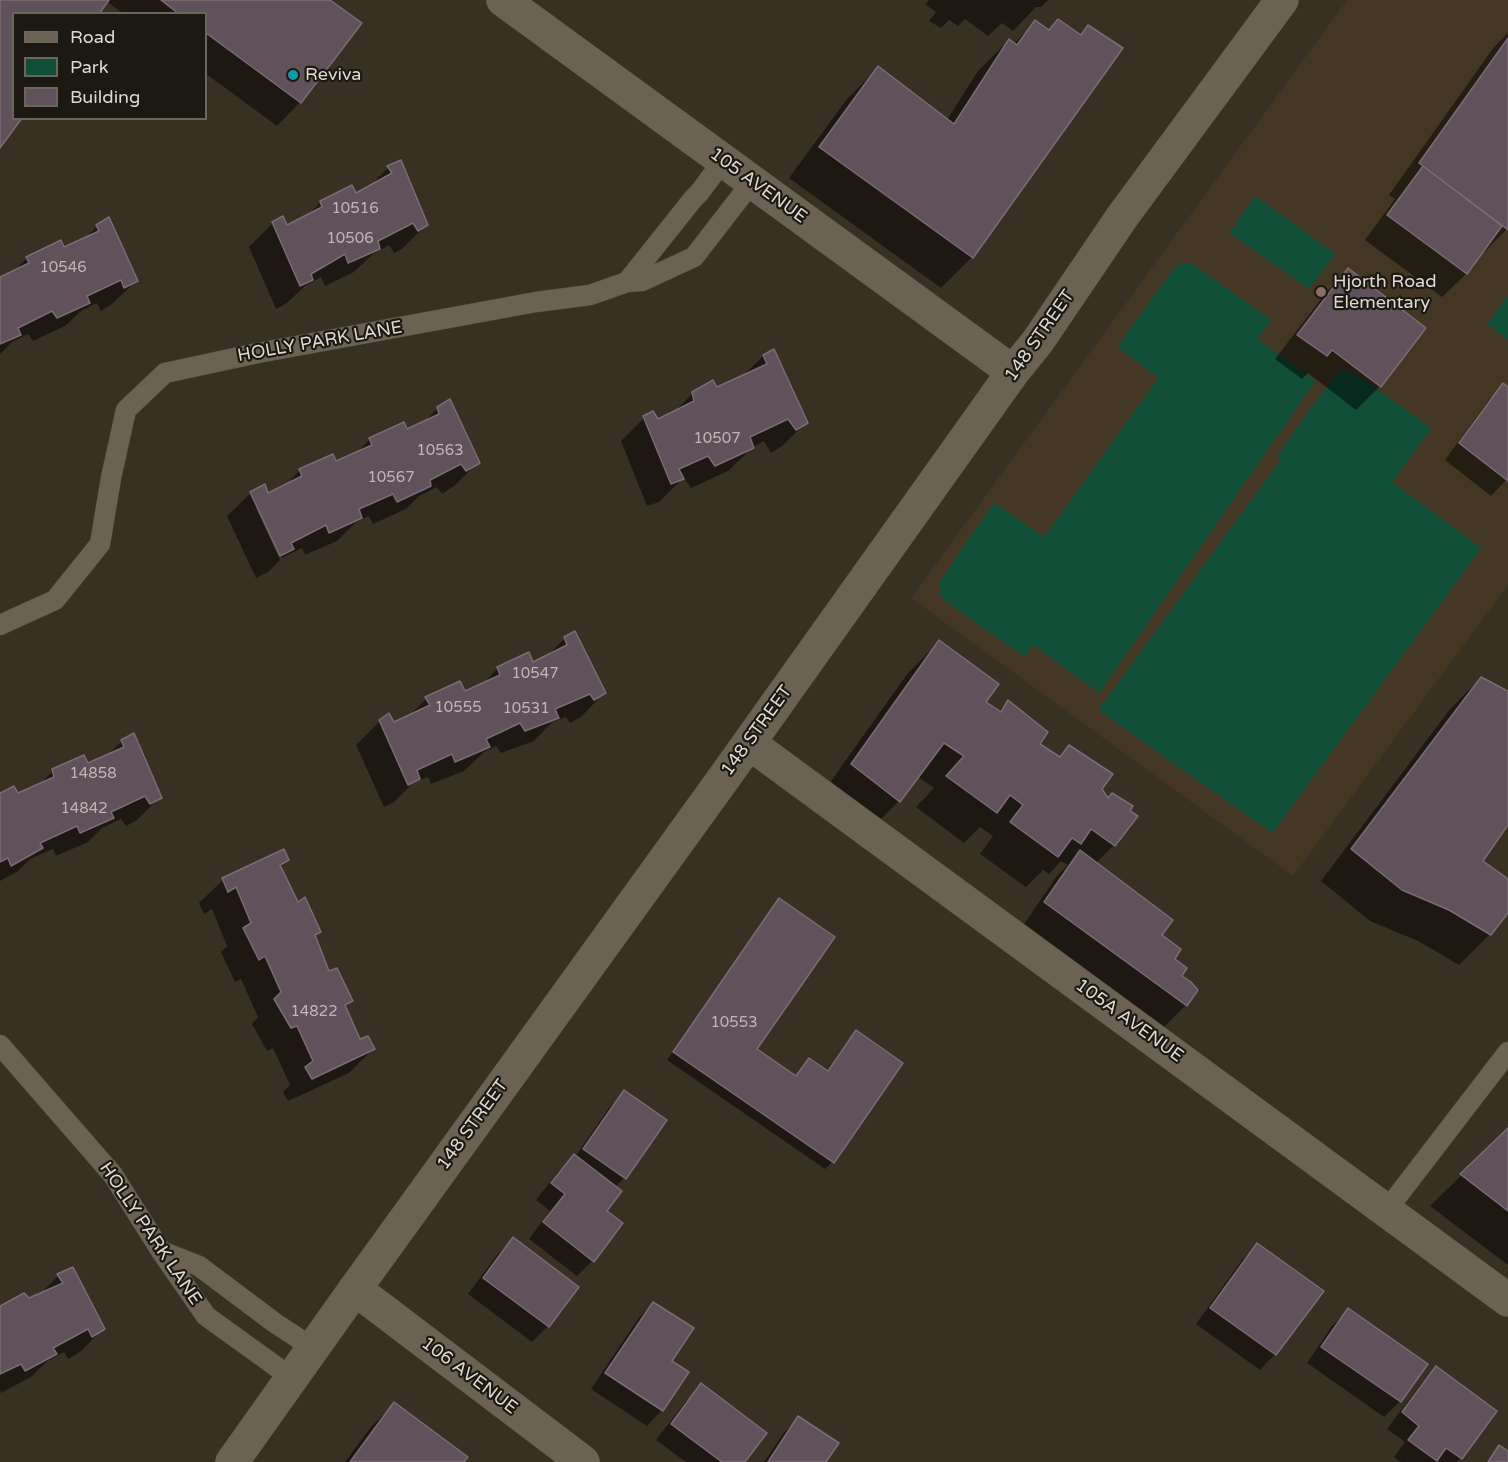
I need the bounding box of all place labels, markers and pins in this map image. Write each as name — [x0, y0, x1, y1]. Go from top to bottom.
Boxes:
place label: Reviva — [305, 64, 361, 86]
marker: Reviva — [286, 68, 300, 82]
place label: Hjorth Road Elementary — [1333, 271, 1437, 314]
marker: Hjorth Road Elementary — [1314, 285, 1328, 299]

